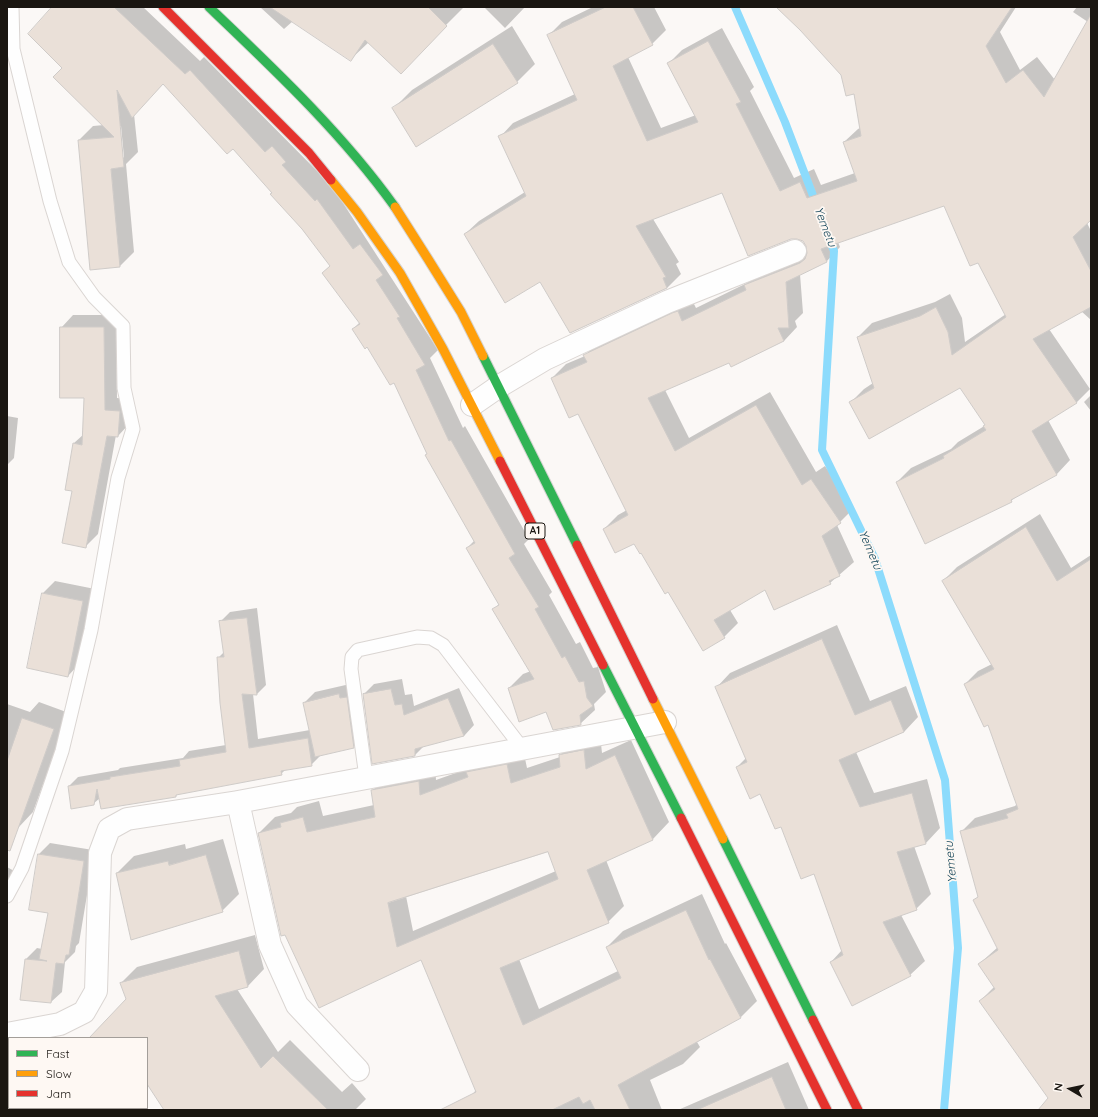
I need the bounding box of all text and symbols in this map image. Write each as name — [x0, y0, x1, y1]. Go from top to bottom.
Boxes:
water label: Yemetu — [811, 205, 839, 249]
road number: A1 — [525, 523, 545, 539]
water label: Yemetu — [855, 528, 885, 572]
water label: Yemetu — [942, 841, 960, 883]
legend — [8, 1037, 148, 1109]
text: Fast — [46, 1046, 70, 1061]
text: Slow — [46, 1066, 72, 1081]
north arrow — [1050, 1069, 1090, 1109]
text: N — [1051, 1082, 1066, 1092]
text: Jam — [46, 1086, 71, 1101]

